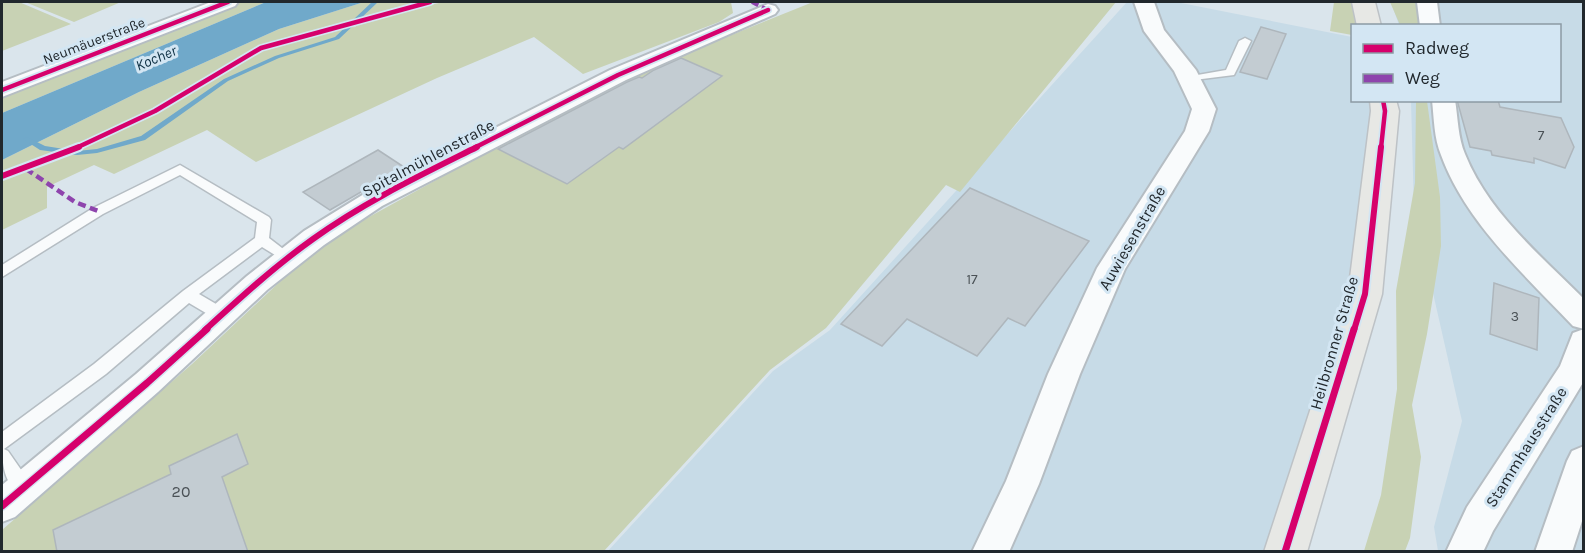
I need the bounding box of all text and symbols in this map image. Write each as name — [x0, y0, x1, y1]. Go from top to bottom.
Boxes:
street label: Neumäuerstraße — [41, 14, 147, 68]
legend — [1351, 24, 1561, 102]
text: Radweg — [1405, 37, 1469, 59]
water label: Kocher — [133, 41, 180, 75]
text: Weg — [1405, 67, 1440, 89]
street label: Spitalmühlenstraße — [359, 115, 497, 201]
house number: 7 — [1538, 127, 1545, 144]
street label: Auwiesenstraße — [1095, 183, 1169, 293]
house number: 17 — [966, 271, 978, 288]
street label: Heilbronner Straße — [1306, 274, 1362, 412]
house number: 3 — [1511, 308, 1519, 325]
street label: Stammhausstraße — [1481, 383, 1571, 511]
house number: 20 — [172, 482, 190, 501]

